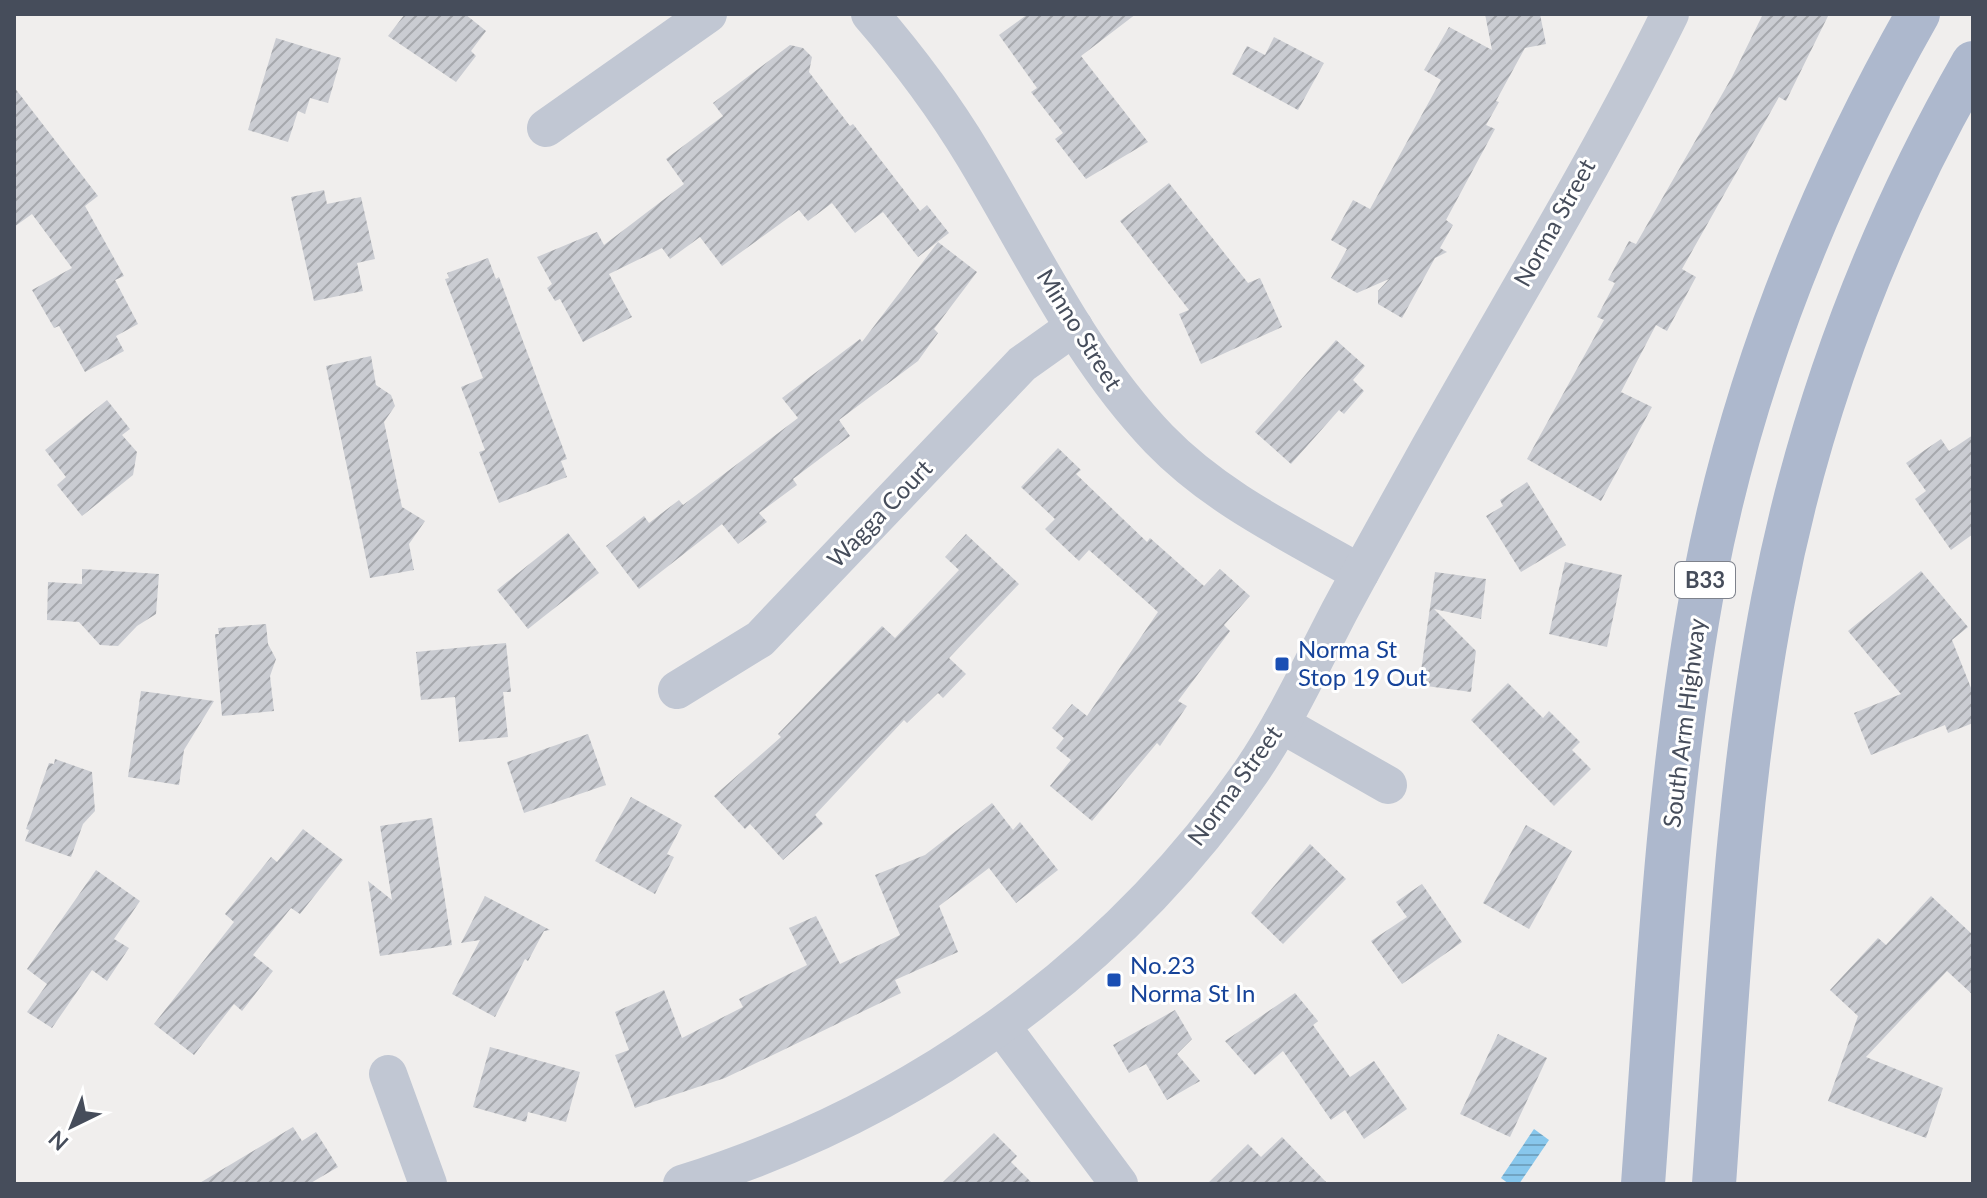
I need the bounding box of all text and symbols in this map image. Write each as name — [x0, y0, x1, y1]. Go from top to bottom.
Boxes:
street label: Norma Street — [1507, 153, 1601, 291]
street label: Minno Street — [1032, 263, 1129, 396]
street label: Wagga Court — [820, 453, 938, 573]
road number: B33 — [1675, 562, 1735, 598]
street label: South Arm Highway — [1656, 616, 1711, 829]
place label: Norma St Stop 19 Out — [1298, 634, 1428, 691]
marker: Norma St Stop 19 Out — [1273, 655, 1291, 673]
street label: Norma Street — [1181, 719, 1287, 851]
place label: No.23 Norma St In — [1130, 950, 1255, 1007]
marker: No.23 Norma St In — [1105, 971, 1123, 989]
north arrow — [32, 1086, 112, 1166]
text: N — [43, 1125, 73, 1157]

